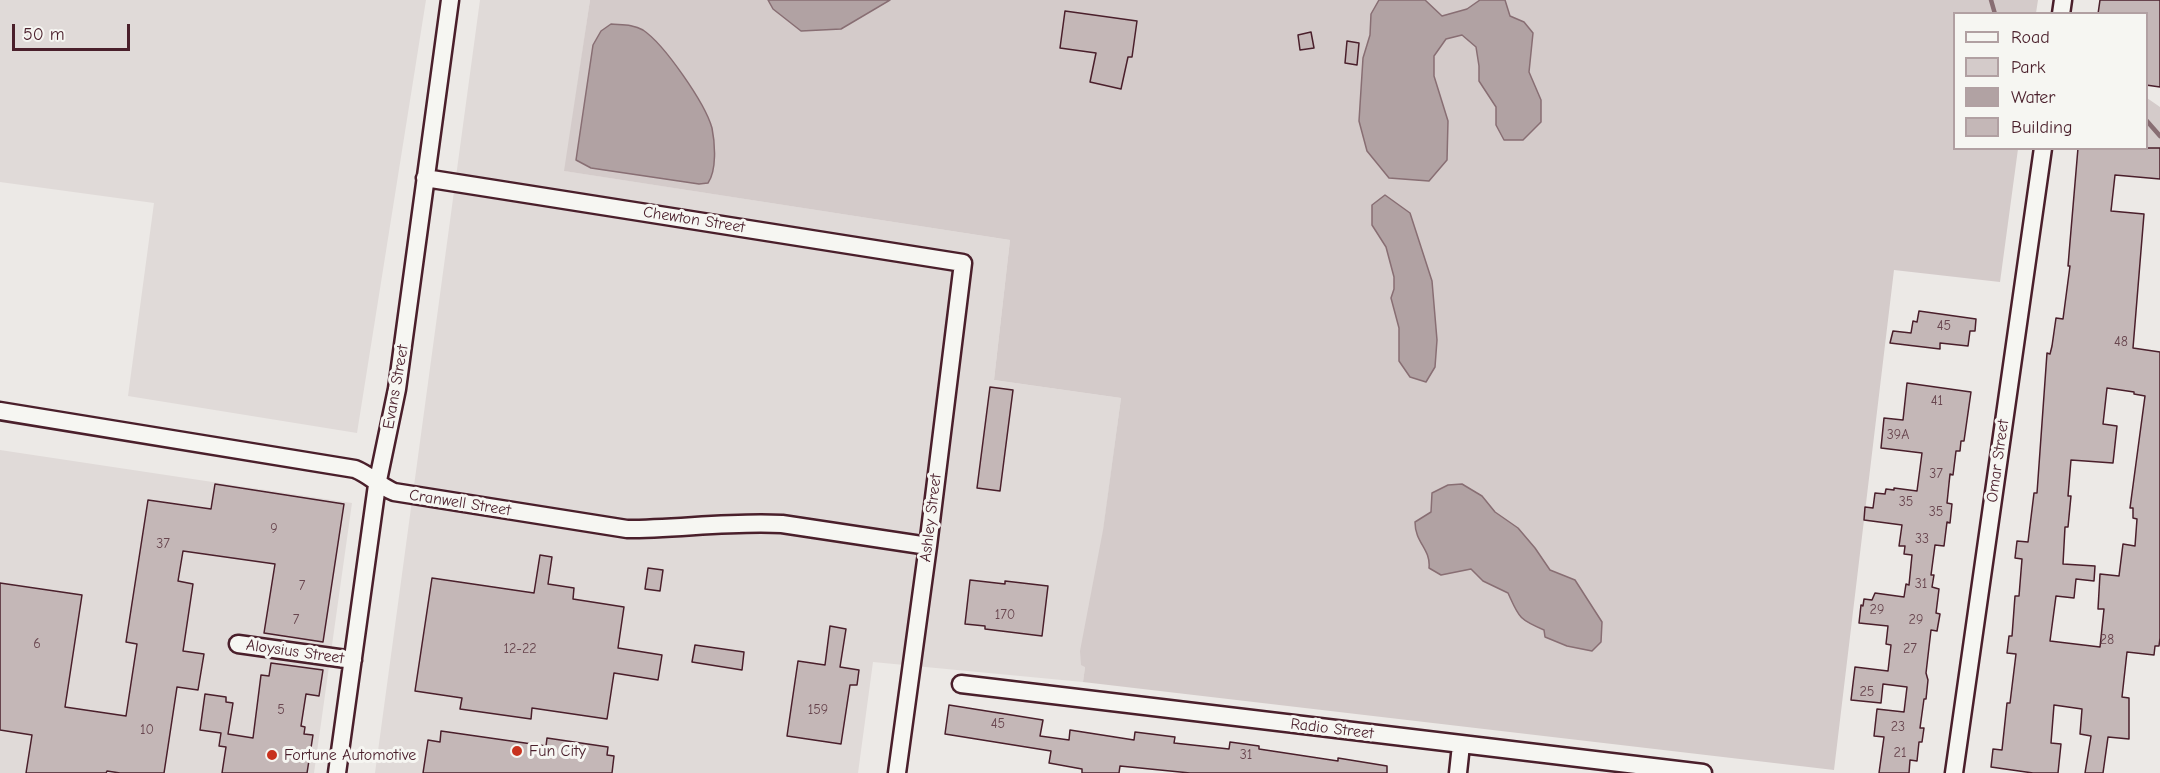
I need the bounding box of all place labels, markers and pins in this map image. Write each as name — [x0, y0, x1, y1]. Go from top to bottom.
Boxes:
place label: Fun City — [529, 741, 586, 761]
marker: Fun City — [510, 744, 524, 758]
place label: Fortune Automotive — [284, 745, 416, 765]
marker: Fortune Automotive — [265, 748, 279, 762]

